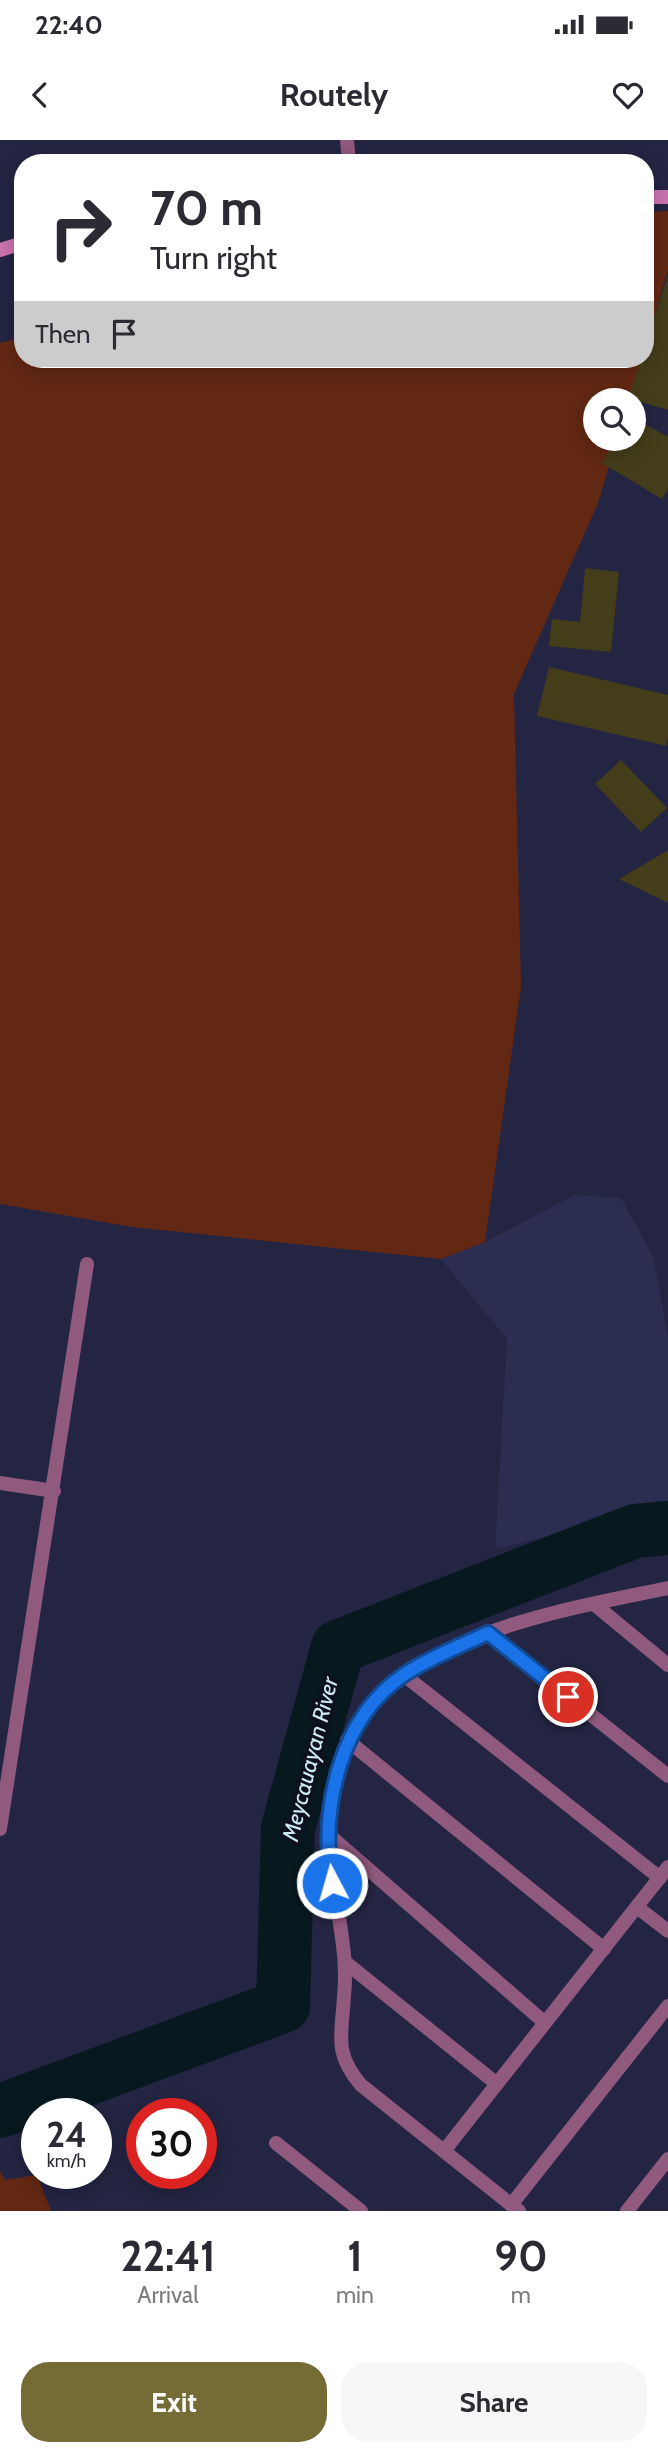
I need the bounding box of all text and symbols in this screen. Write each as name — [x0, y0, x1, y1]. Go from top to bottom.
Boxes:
text: 22:40 — [35, 9, 103, 41]
text: Routely — [280, 75, 388, 114]
icon: back — [21, 76, 59, 114]
icon: heart — [609, 76, 647, 114]
text: 70 m — [150, 178, 263, 237]
icon: right — [35, 182, 126, 273]
text: Turn right — [150, 238, 277, 277]
icon: arrive — [105, 315, 143, 353]
text: Then — [35, 318, 91, 350]
map controls — [583, 388, 646, 451]
button: search — [583, 388, 646, 451]
pin — [538, 1667, 598, 1727]
water label: Meycauayan River — [276, 1673, 344, 1845]
icon: arrive — [549, 1678, 587, 1716]
position arrow — [295, 1846, 369, 1920]
speed limit sign: 30 — [126, 2098, 217, 2189]
text: 24 — [46, 2113, 87, 2156]
text: km/h — [47, 2150, 86, 2172]
text: 22:41 — [120, 2230, 215, 2282]
text: 1 — [347, 2230, 363, 2282]
text: 90 — [494, 2230, 548, 2282]
text: Arrival — [137, 2281, 199, 2309]
text: min — [336, 2281, 374, 2309]
text: m — [511, 2281, 531, 2309]
button: Exit — [21, 2362, 327, 2442]
button: Share — [341, 2362, 647, 2442]

